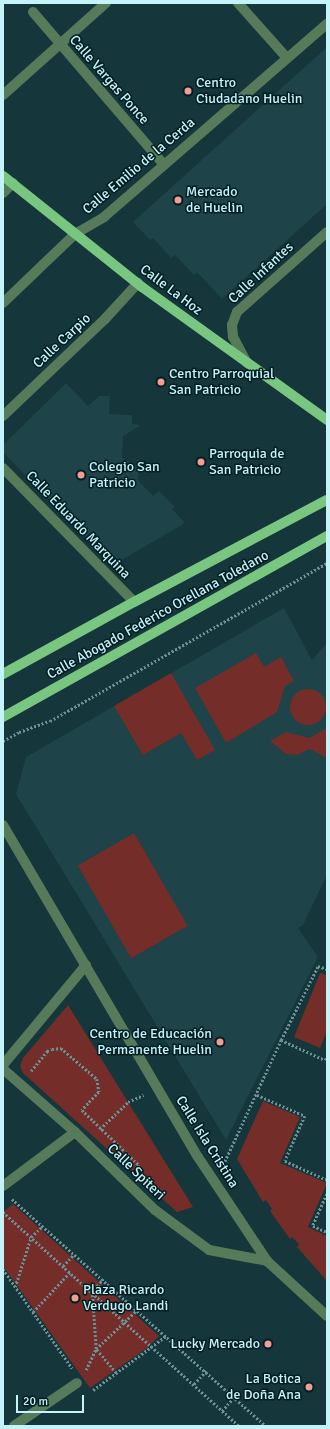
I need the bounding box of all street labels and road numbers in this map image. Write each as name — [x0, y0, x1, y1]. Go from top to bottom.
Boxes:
street label: Calle Vargas Ponce — [66, 32, 152, 128]
street label: Calle Emilio de la Cerda — [79, 114, 199, 218]
street label: Calle Infantes — [225, 239, 297, 307]
street label: Calle La Hoz — [137, 261, 205, 319]
street label: Calle Carpio — [30, 310, 94, 372]
street label: Calle Eduardo Marquina — [22, 468, 134, 582]
street label: Calle Abogado Federico Orellana Toledano — [44, 547, 272, 683]
street label: Calle Isla Cristina — [172, 1093, 242, 1191]
street label: Calle Spiteri — [104, 1140, 168, 1204]

